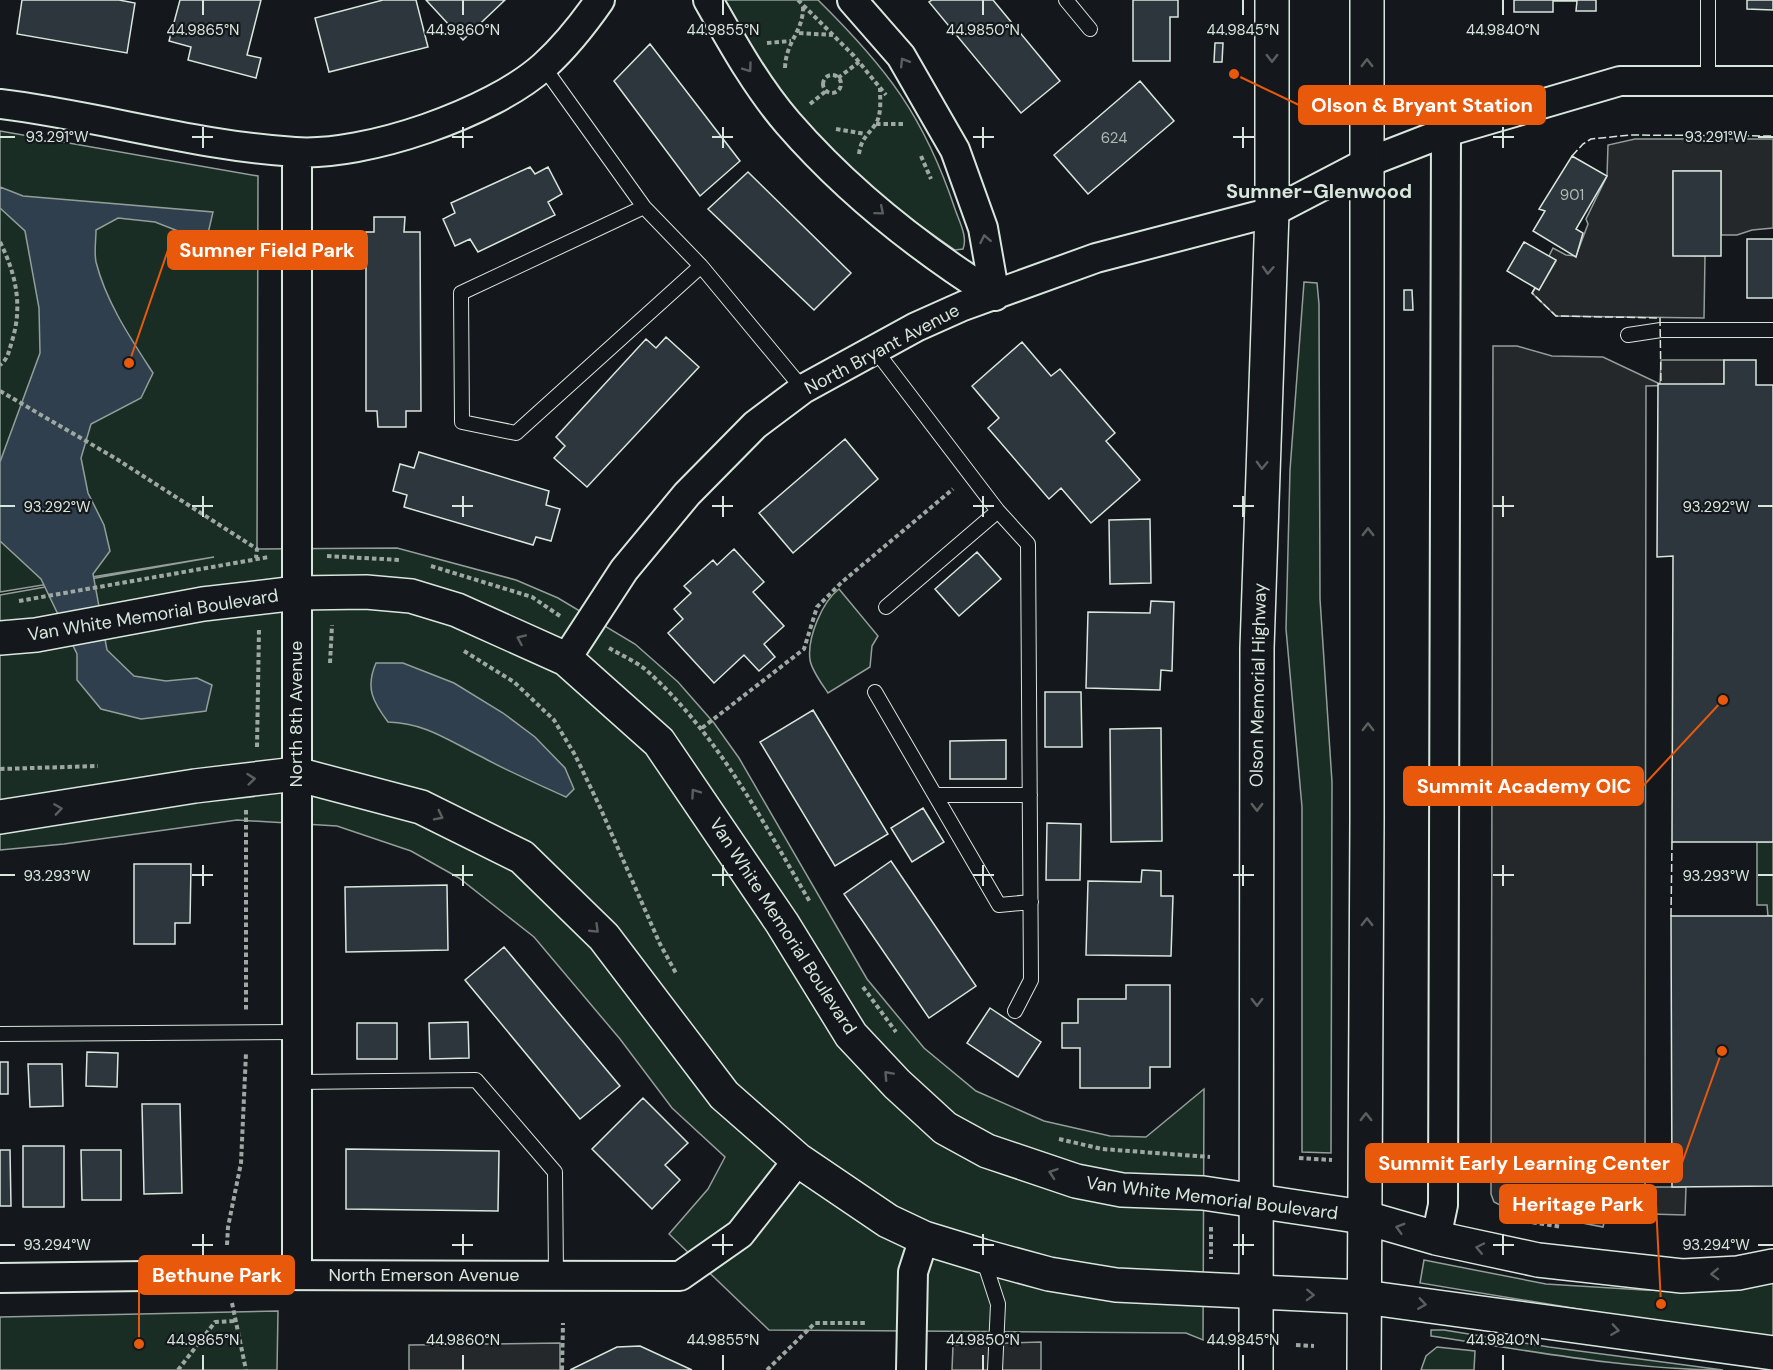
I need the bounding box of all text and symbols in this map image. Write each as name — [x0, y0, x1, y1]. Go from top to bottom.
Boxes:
text: 44.9865°N — [167, 20, 239, 40]
text: 44.9860°N — [426, 20, 500, 40]
text: 44.9855°N — [687, 20, 759, 40]
text: 44.9850°N — [946, 20, 1020, 40]
text: 44.9845°N — [1207, 20, 1279, 40]
text: 44.9840°N — [1466, 20, 1540, 40]
one-way arrow — [1266, 54, 1278, 63]
one-way arrow — [900, 58, 912, 68]
one-way arrow — [1361, 58, 1373, 67]
one-way arrow — [741, 62, 752, 73]
callout: Olson & Bryant Station — [1299, 86, 1545, 124]
text: Olson & Bryant Station — [1311, 92, 1533, 118]
text: 93.291°W — [25, 127, 89, 147]
text: 93.291°W — [1684, 127, 1748, 147]
house number: 624 — [1101, 128, 1127, 148]
district label: Sumner-Glenwood — [1226, 178, 1412, 204]
house number: 901 — [1560, 185, 1584, 205]
one-way arrow — [873, 204, 884, 215]
callout: Sumner Field Park — [168, 231, 367, 269]
one-way arrow — [979, 234, 992, 244]
text: Sumner Field Park — [179, 237, 355, 263]
one-way arrow — [1262, 266, 1275, 275]
street label: North Bryant Avenue — [800, 298, 964, 400]
one-way arrow — [1256, 461, 1268, 470]
text: 93.292°W — [24, 497, 91, 517]
text: 93.292°W — [1683, 497, 1750, 517]
one-way arrow — [1362, 527, 1374, 536]
street label: Van White Memorial Boulevard — [26, 583, 280, 647]
street label: Olson Memorial Highway — [1244, 583, 1272, 787]
one-way arrow — [516, 634, 527, 646]
street label: North 8th Avenue — [284, 641, 308, 787]
one-way arrow — [1362, 722, 1374, 731]
callout: Summit Academy OIC — [1404, 767, 1643, 805]
text: Summit Academy OIC — [1417, 773, 1631, 799]
one-way arrow — [246, 774, 255, 786]
one-way arrow — [691, 789, 702, 800]
one-way arrow — [1251, 803, 1263, 812]
one-way arrow — [53, 804, 63, 816]
one-way arrow — [433, 809, 443, 820]
street label: Van White Memorial Boulevard — [704, 813, 862, 1039]
text: 93.293°W — [23, 866, 91, 886]
text: 93.293°W — [1682, 866, 1750, 886]
one-way arrow — [1361, 917, 1373, 926]
one-way arrow — [588, 921, 599, 932]
one-way arrow — [1251, 998, 1263, 1007]
one-way arrow — [884, 1071, 895, 1081]
one-way arrow — [1360, 1112, 1372, 1121]
callout: Summit Early Learning Center — [1366, 1144, 1682, 1182]
text: Summit Early Learning Center — [1378, 1150, 1670, 1176]
one-way arrow — [1048, 1167, 1059, 1180]
street label: Van White Memorial Boulevard — [1085, 1171, 1339, 1225]
callout: Heritage Park — [1500, 1185, 1656, 1223]
text: Heritage Park — [1512, 1191, 1644, 1217]
one-way arrow — [1395, 1222, 1405, 1235]
text: 93.294°W — [23, 1235, 91, 1255]
text: 93.294°W — [1682, 1235, 1750, 1255]
one-way arrow — [1476, 1242, 1486, 1255]
callout: Bethune Park — [139, 1256, 294, 1294]
text: Bethune Park — [152, 1262, 283, 1288]
street label: North Emerson Avenue — [328, 1263, 520, 1287]
one-way arrow — [1711, 1268, 1720, 1281]
one-way arrow — [1305, 1288, 1314, 1301]
one-way arrow — [1417, 1297, 1427, 1309]
one-way arrow — [1610, 1324, 1620, 1336]
text: 44.9865°N — [167, 1330, 239, 1350]
text: 44.9860°N — [426, 1330, 500, 1350]
text: 44.9855°N — [687, 1330, 759, 1350]
text: 44.9850°N — [946, 1330, 1020, 1350]
text: 44.9845°N — [1207, 1330, 1279, 1350]
text: 44.9840°N — [1466, 1330, 1540, 1350]

